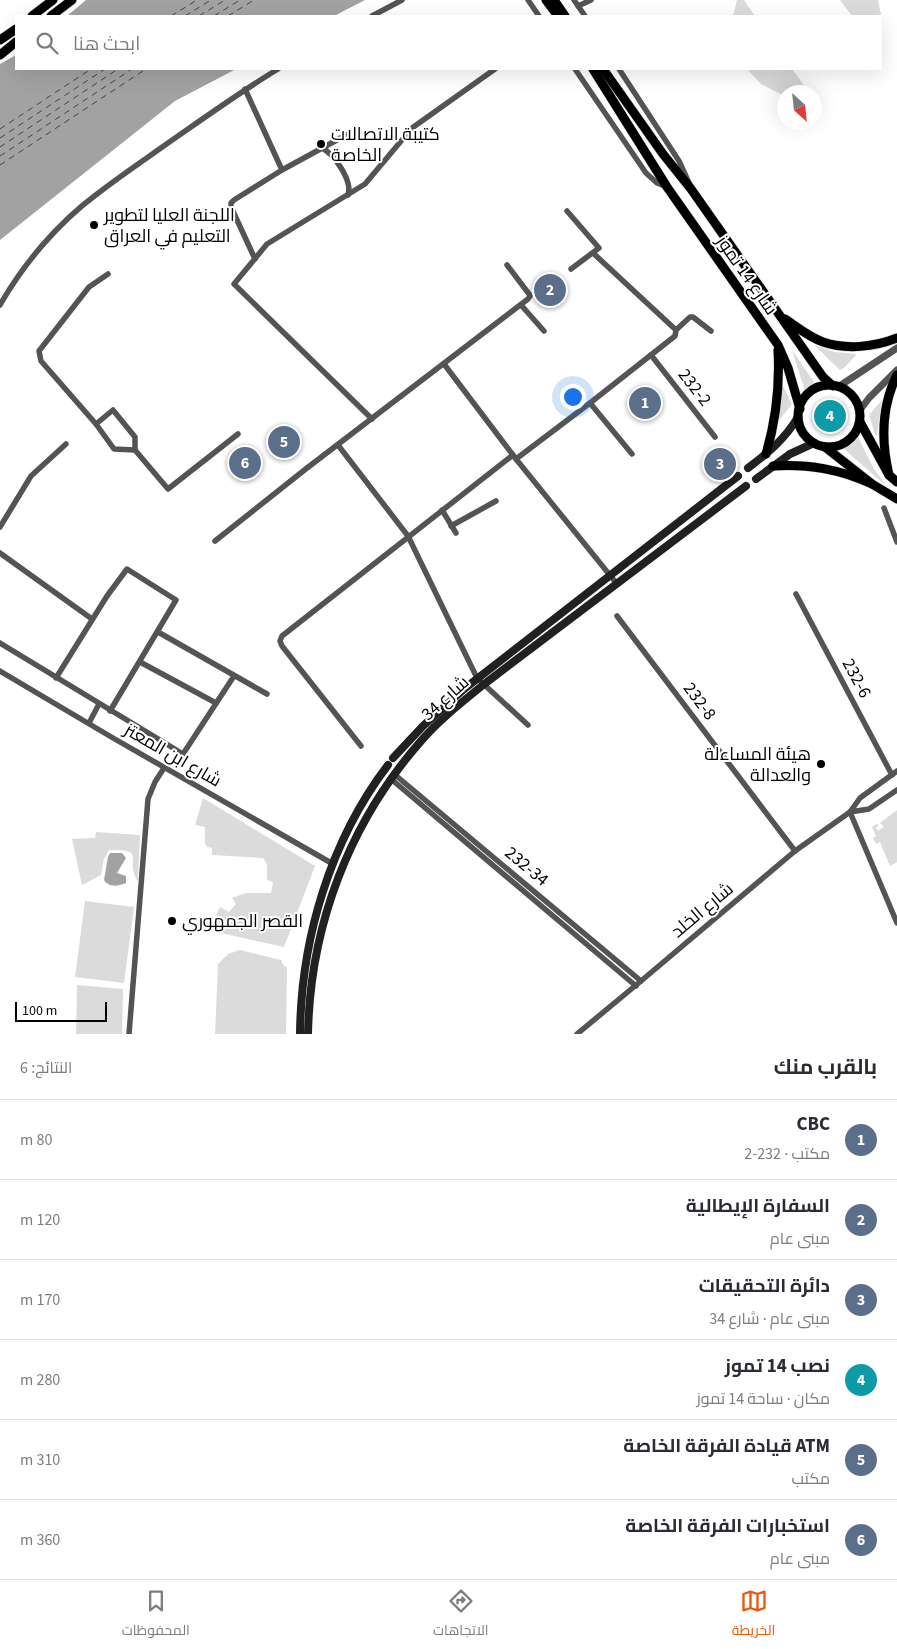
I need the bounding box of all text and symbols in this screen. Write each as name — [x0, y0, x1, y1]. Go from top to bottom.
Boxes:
search box — [15, 15, 882, 70]
icon: search — [33, 29, 61, 57]
text: ابحث هنا — [73, 31, 140, 58]
north arrow — [777, 85, 822, 130]
place label: كتيبة الاتصالات الخاصة — [331, 122, 440, 168]
marker: كتيبة الاتصالات الخاصة — [315, 138, 327, 150]
place label: اللجنة العليا لتطوير التعليم في العراق — [103, 203, 235, 250]
marker: اللجنة العليا لتطوير التعليم في العراق — [88, 219, 100, 231]
street label: شارع 14 تموز — [709, 230, 783, 320]
pin: 2 — [534, 271, 566, 309]
street label: 232-2 — [672, 363, 717, 411]
your location — [560, 384, 586, 410]
pin: 1 — [629, 384, 661, 422]
pin: 4 — [814, 397, 846, 435]
pin: 5 — [268, 423, 300, 461]
pin: 6 — [229, 444, 261, 482]
pin: 3 — [704, 445, 736, 483]
street label: 232-6 — [836, 654, 877, 702]
street label: شارع 34 — [416, 670, 475, 727]
street label: 232-8 — [677, 677, 722, 725]
street label: شارع ابن المعتز — [119, 717, 226, 793]
place label: هيئة المساءلة والعدالة — [704, 742, 811, 788]
marker: هيئة المساءلة والعدالة — [815, 758, 827, 770]
street label: 232-34 — [499, 841, 554, 892]
street label: شارع الخلد — [666, 877, 739, 944]
place label: القصر الجمهوري — [182, 909, 303, 935]
marker: القصر الجمهوري — [166, 915, 178, 927]
scale bar — [15, 999, 108, 1022]
text: 100 m — [22, 1001, 57, 1021]
text: بالقرب منك — [774, 1052, 877, 1082]
text: النتائج: 6 — [20, 1057, 72, 1079]
text: CBC — [796, 1111, 830, 1138]
text: 80 m — [20, 1129, 52, 1151]
text: 1 — [857, 1129, 865, 1151]
text: مكتب · 232-2 — [744, 1143, 830, 1165]
text: السفارة الإيطالية — [686, 1193, 830, 1220]
text: 120 m — [20, 1209, 60, 1231]
text: 2 — [857, 1209, 865, 1231]
text: مبنى عام — [770, 1228, 830, 1250]
text: دائرة التحقيقات — [699, 1273, 830, 1300]
text: 170 m — [20, 1289, 60, 1311]
text: 3 — [857, 1289, 865, 1311]
text: مبنى عام · شارع 34 — [709, 1308, 830, 1330]
text: نصب 14 تموز — [725, 1353, 830, 1380]
text: 280 m — [20, 1369, 60, 1391]
text: 4 — [857, 1369, 865, 1391]
text: مكان · ساحة 14 تموز — [697, 1388, 830, 1410]
text: ATM قيادة الفرقة الخاصة — [623, 1433, 830, 1460]
text: 310 m — [20, 1449, 60, 1471]
text: 5 — [857, 1449, 865, 1471]
text: مكتب — [791, 1468, 830, 1490]
text: استخبارات الفرقة الخاصة — [625, 1513, 830, 1540]
text: 360 m — [20, 1529, 60, 1551]
text: 6 — [857, 1529, 865, 1551]
text: مبنى عام — [770, 1548, 830, 1570]
tab: المحفوظات — [122, 1587, 190, 1643]
tab: الاتجاهات — [433, 1587, 488, 1643]
tab: الخريطة — [732, 1587, 775, 1643]

